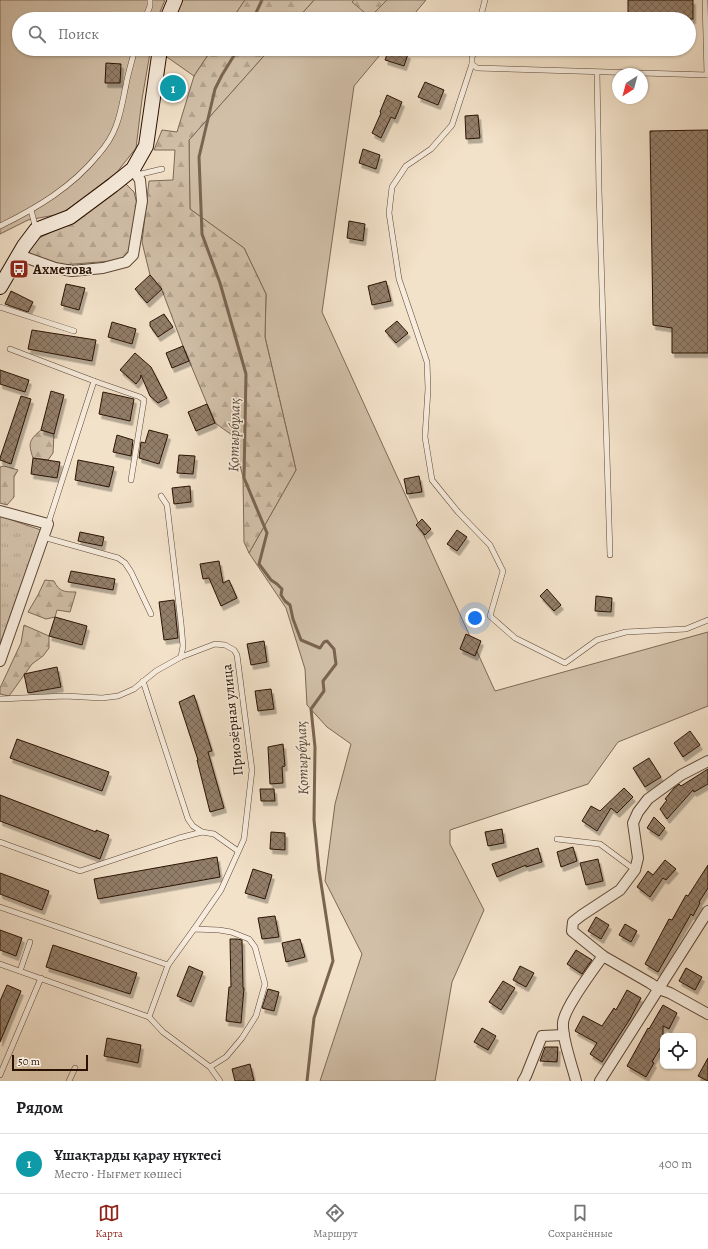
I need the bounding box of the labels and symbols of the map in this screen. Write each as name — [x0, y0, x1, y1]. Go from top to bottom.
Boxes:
north arrow — [612, 68, 648, 104]
pin: 1 — [160, 73, 186, 103]
bus stop icon: Ахметова — [8, 258, 30, 280]
place label: Ахметова — [32, 260, 93, 279]
water label: Қотырбұлақ — [223, 398, 245, 472]
your location — [465, 608, 485, 628]
street label: Приозёрная улица — [217, 663, 248, 777]
water label: Қотырбұлақ — [291, 721, 313, 795]
scale bar — [12, 1053, 88, 1072]

